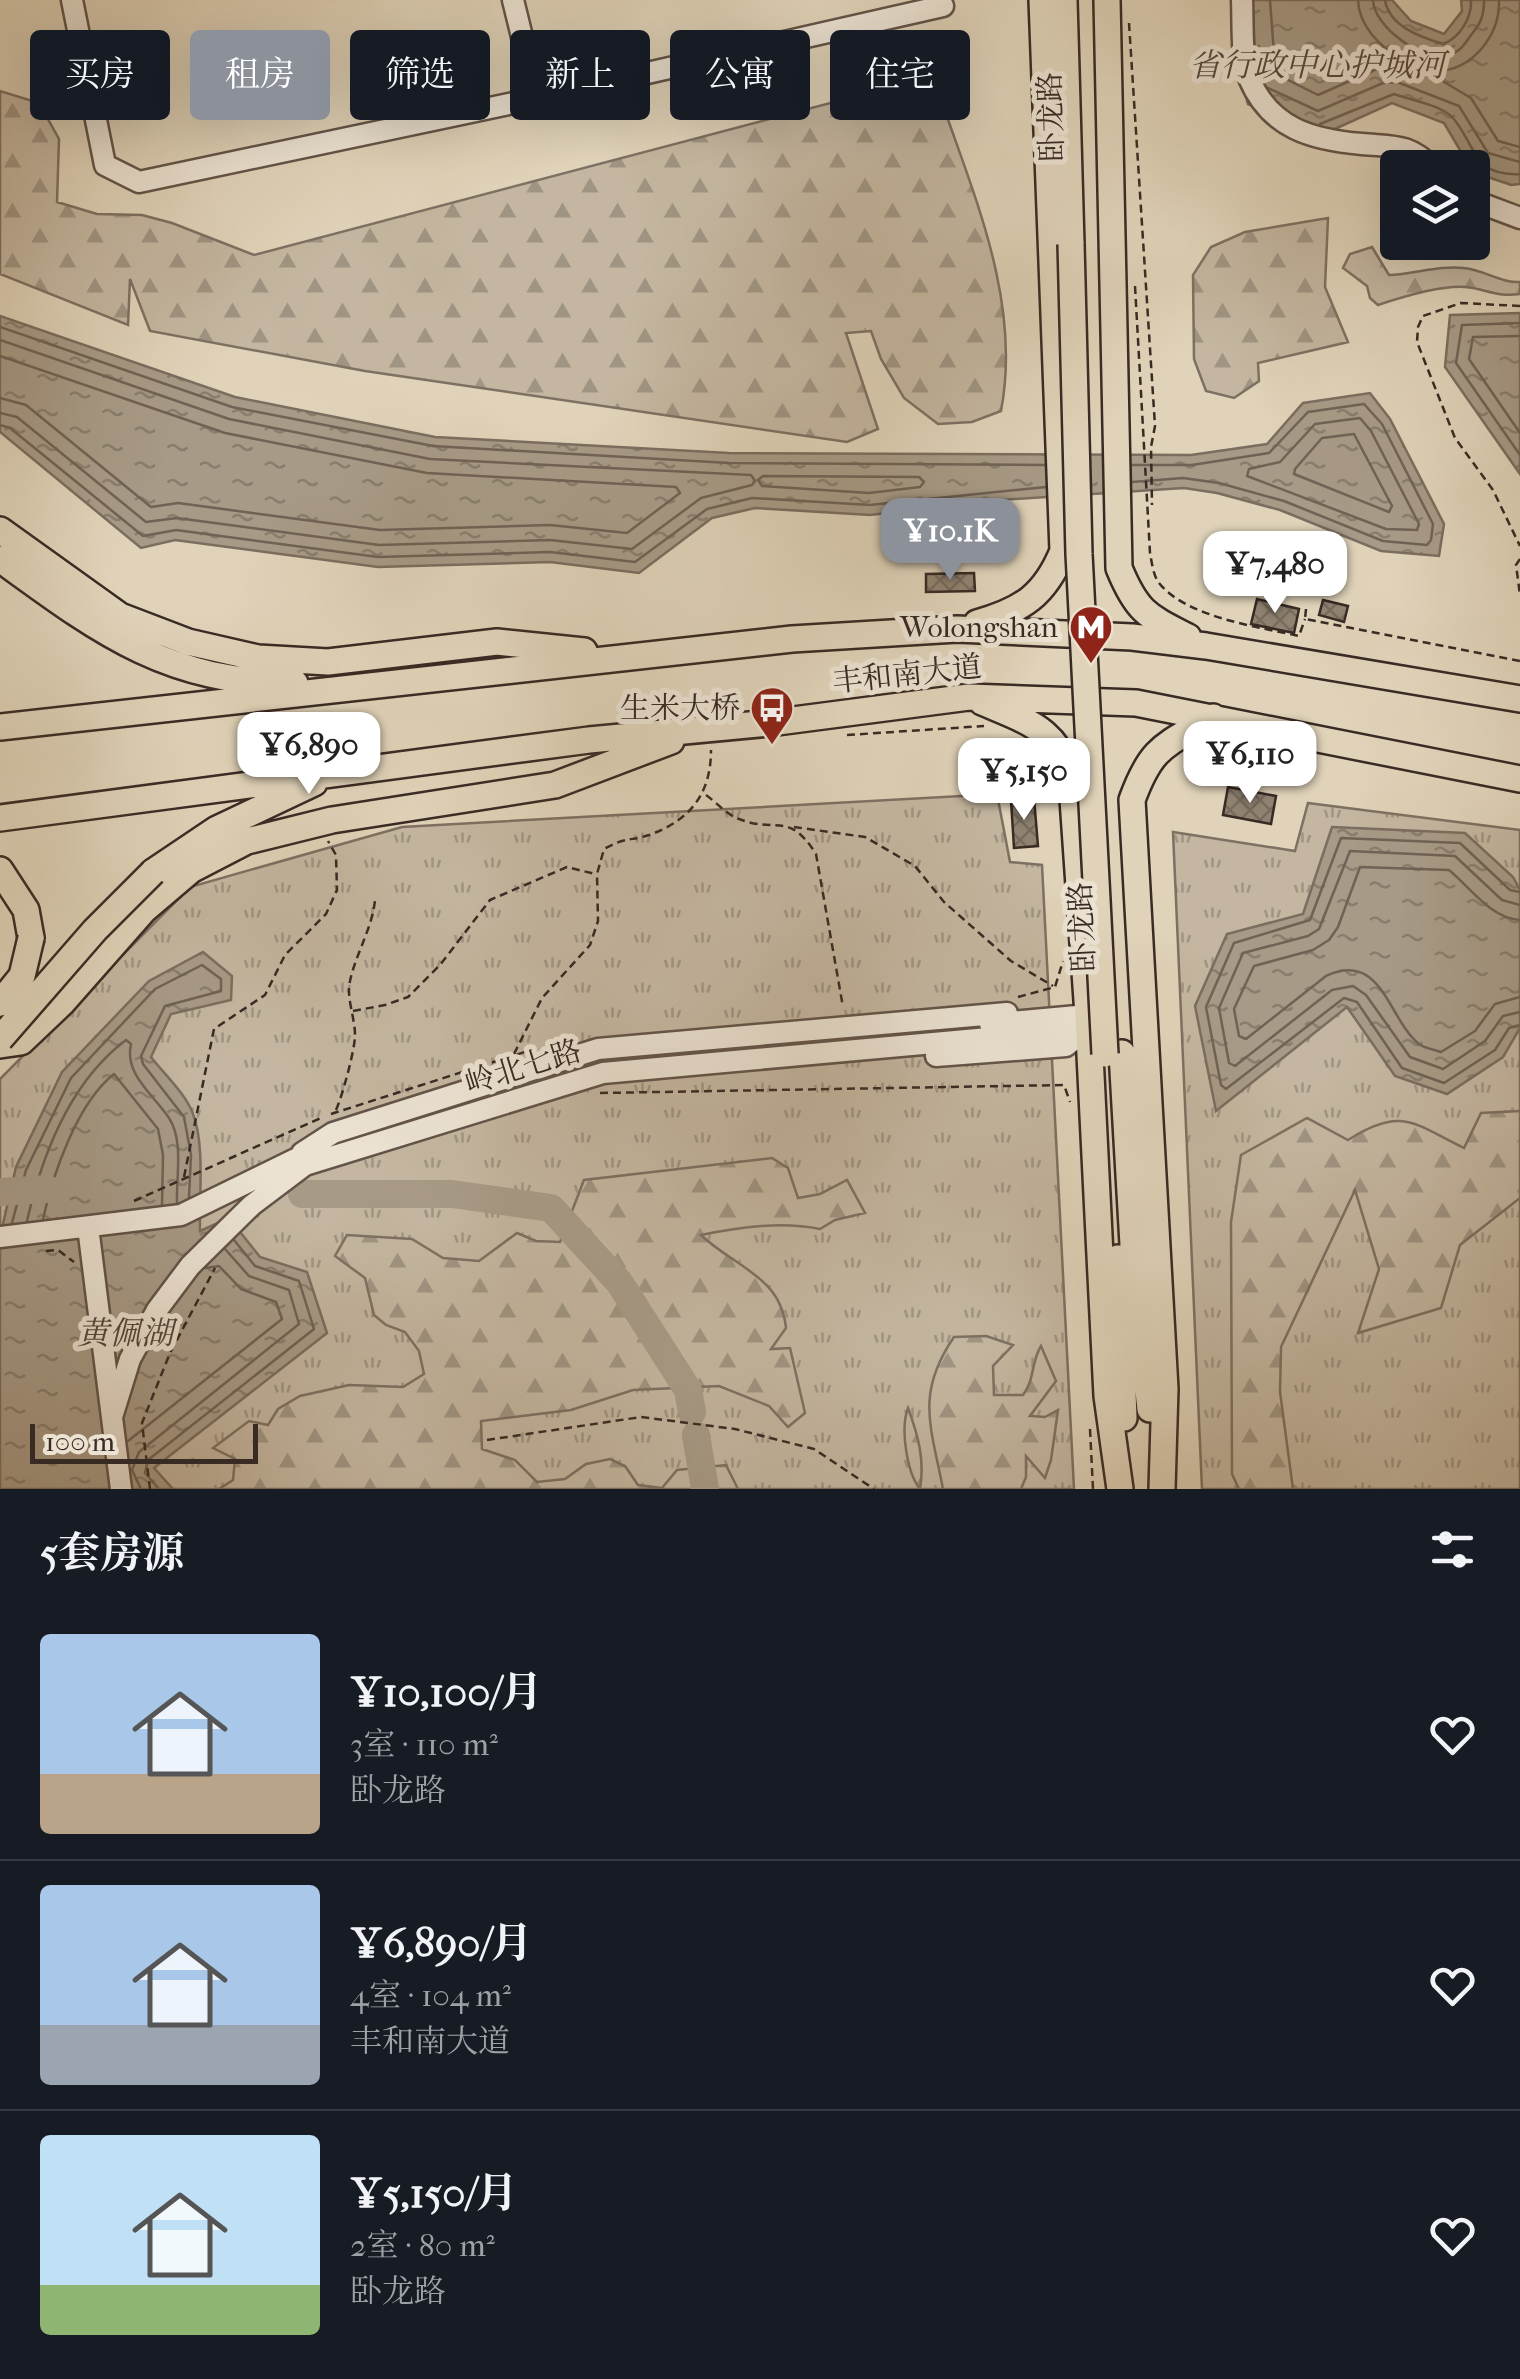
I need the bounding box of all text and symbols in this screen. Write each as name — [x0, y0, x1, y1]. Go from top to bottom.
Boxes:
chip: 买房 — [30, 30, 170, 120]
chip: 租房 — [190, 30, 330, 120]
chip: 筛选 — [350, 30, 490, 120]
chip: 新上 — [510, 30, 650, 120]
chip: 公寓 — [670, 30, 810, 120]
chip: 住宅 — [830, 30, 970, 120]
water label: 省行政中心护城河 — [1189, 47, 1450, 84]
street label: 卧龙路 — [1032, 71, 1071, 163]
map controls — [1380, 150, 1490, 260]
button: layers — [1380, 150, 1490, 260]
pin: ¥10.1K — [869, 498, 1031, 583]
text: ¥10.1K — [903, 512, 997, 549]
pin: ¥7,480 — [1194, 531, 1356, 616]
text: ¥7,480 — [1225, 545, 1325, 582]
metro station icon: Wolongshan — [1068, 604, 1114, 665]
place label: Wolongshan — [899, 610, 1059, 645]
street label: 丰和南大道 — [831, 649, 983, 700]
bus stop icon: 生米大桥 — [749, 685, 795, 746]
place label: 生米大桥 — [620, 691, 740, 726]
pin: ¥6,890 — [228, 712, 390, 797]
pin: ¥6,110 — [1169, 721, 1331, 806]
text: ¥6,890 — [259, 726, 359, 763]
text: ¥6,110 — [1205, 735, 1295, 772]
pin: ¥5,150 — [943, 738, 1105, 823]
text: ¥5,150 — [980, 752, 1068, 789]
street label: 卧龙路 — [1063, 881, 1102, 973]
street label: 岭北七路 — [461, 1033, 586, 1102]
water label: 黄佩湖 — [77, 1315, 178, 1352]
scale bar — [30, 1419, 258, 1464]
text: 100 m — [45, 1425, 115, 1458]
icon: filters — [1425, 1522, 1480, 1577]
text: 5套房源 — [40, 1529, 184, 1578]
text: ¥10,100/月 — [350, 1668, 543, 1717]
icon: home — [120, 1674, 240, 1794]
icon: heart — [1425, 1707, 1480, 1762]
text: 3室 · 110 m² — [350, 1726, 498, 1763]
text: 卧龙路 — [350, 1772, 446, 1809]
text: ¥6,890/月 — [350, 1919, 533, 1968]
icon: home — [120, 1925, 240, 2045]
icon: heart — [1425, 1958, 1480, 2013]
text: 4室 · 104 m² — [350, 1977, 511, 2014]
text: 丰和南大道 — [350, 2023, 510, 2060]
text: ¥5,150/月 — [350, 2169, 518, 2218]
icon: home — [120, 2175, 240, 2295]
icon: heart — [1425, 2208, 1480, 2263]
text: 2室 · 80 m² — [350, 2227, 495, 2264]
text: 卧龙路 — [350, 2273, 446, 2310]

